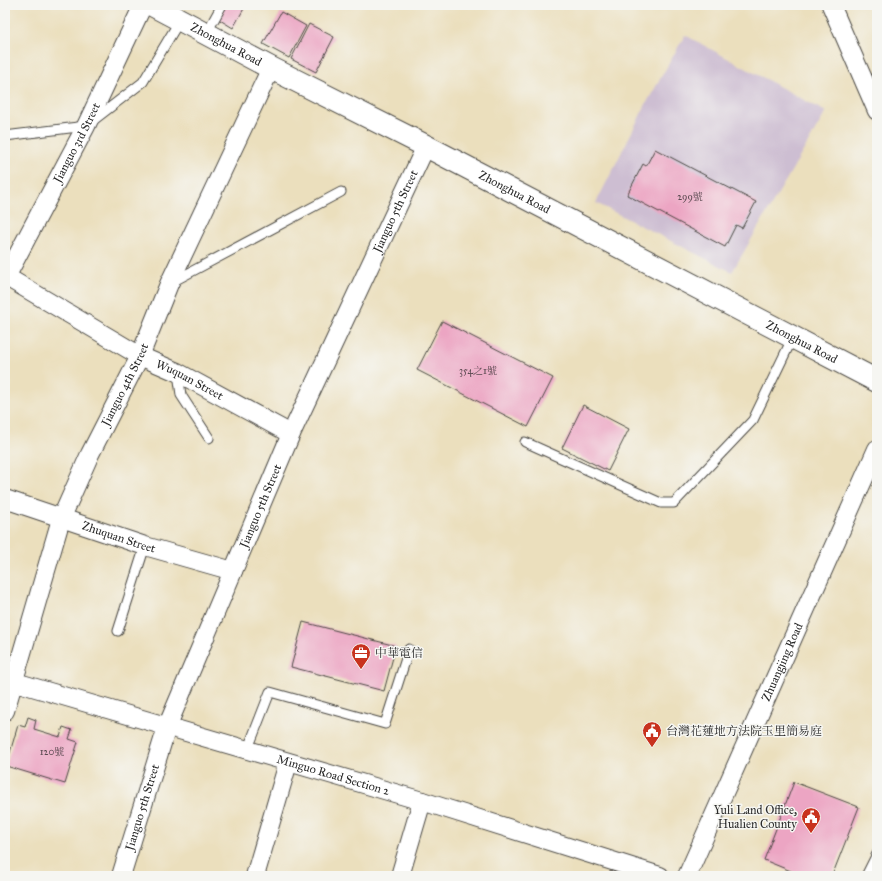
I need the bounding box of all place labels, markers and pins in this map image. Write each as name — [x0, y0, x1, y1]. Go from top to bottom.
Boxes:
office icon: 中華電信 — [350, 642, 372, 670]
place label: 中華電信 — [375, 646, 423, 660]
public building icon: 台灣花蓮地方法院玉里簡易庭 — [641, 720, 663, 748]
place label: 台灣花蓮地方法院玉里簡易庭 — [666, 724, 822, 738]
place label: Yuli Land Office, Hualien County — [714, 803, 797, 831]
public building icon: Yuli Land Office, Hualien County — [800, 806, 822, 834]

